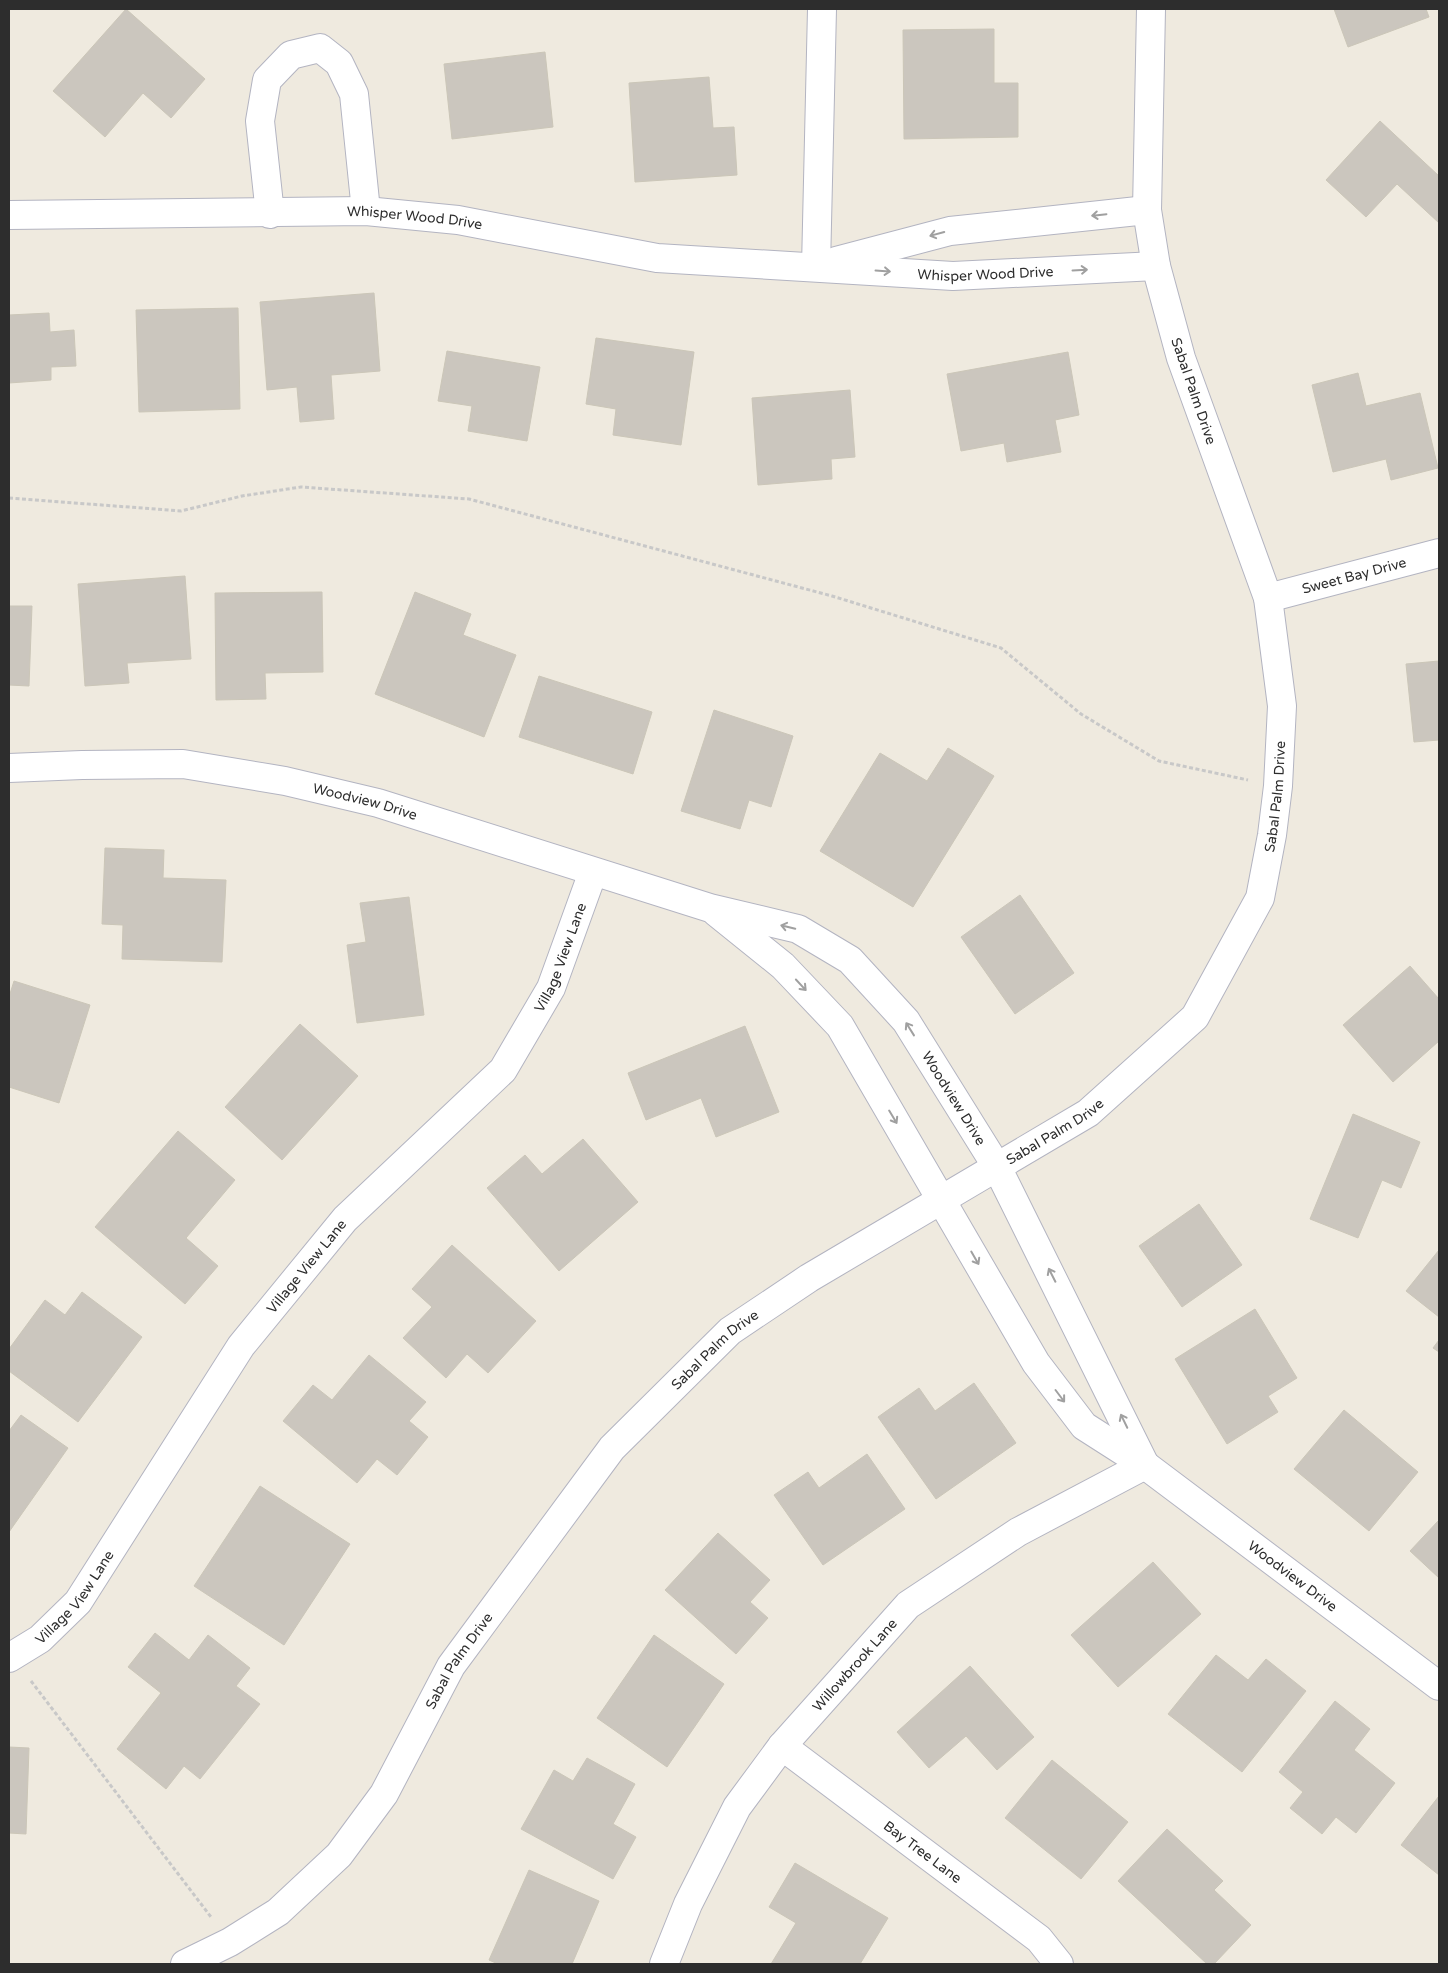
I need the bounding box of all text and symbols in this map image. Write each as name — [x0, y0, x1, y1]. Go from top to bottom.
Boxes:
street label: Whisper Wood Drive — [347, 203, 484, 233]
one-way arrow — [1091, 210, 1107, 220]
one-way arrow — [930, 230, 946, 239]
street label: Whisper Wood Drive — [917, 263, 1054, 285]
one-way arrow — [1071, 265, 1087, 274]
one-way arrow — [874, 267, 890, 276]
street label: Sabal Palm Drive — [1167, 336, 1220, 447]
street label: Sweet Bay Drive — [1300, 554, 1408, 598]
street label: Sabal Palm Drive — [1261, 740, 1289, 854]
street label: Woodview Drive — [311, 780, 419, 824]
street label: Village View Lane — [531, 901, 590, 1015]
one-way arrow — [780, 922, 796, 931]
one-way arrow — [795, 978, 807, 991]
one-way arrow — [905, 1022, 915, 1036]
street label: Woodview Drive — [918, 1048, 989, 1149]
street label: Sabal Palm Drive — [1003, 1095, 1107, 1169]
one-way arrow — [889, 1110, 899, 1124]
street label: Village View Lane — [263, 1216, 350, 1317]
one-way arrow — [970, 1250, 980, 1265]
one-way arrow — [1047, 1268, 1057, 1283]
street label: Sabal Palm Drive — [668, 1306, 762, 1393]
one-way arrow — [1055, 1389, 1066, 1402]
one-way arrow — [1119, 1414, 1128, 1429]
street label: Woodview Drive — [1244, 1537, 1340, 1616]
street label: Village View Lane — [32, 1547, 118, 1648]
street label: Sabal Palm Drive — [422, 1609, 497, 1712]
street label: Willowbrook Lane — [809, 1615, 901, 1715]
street label: Bay Tree Lane — [880, 1817, 965, 1887]

